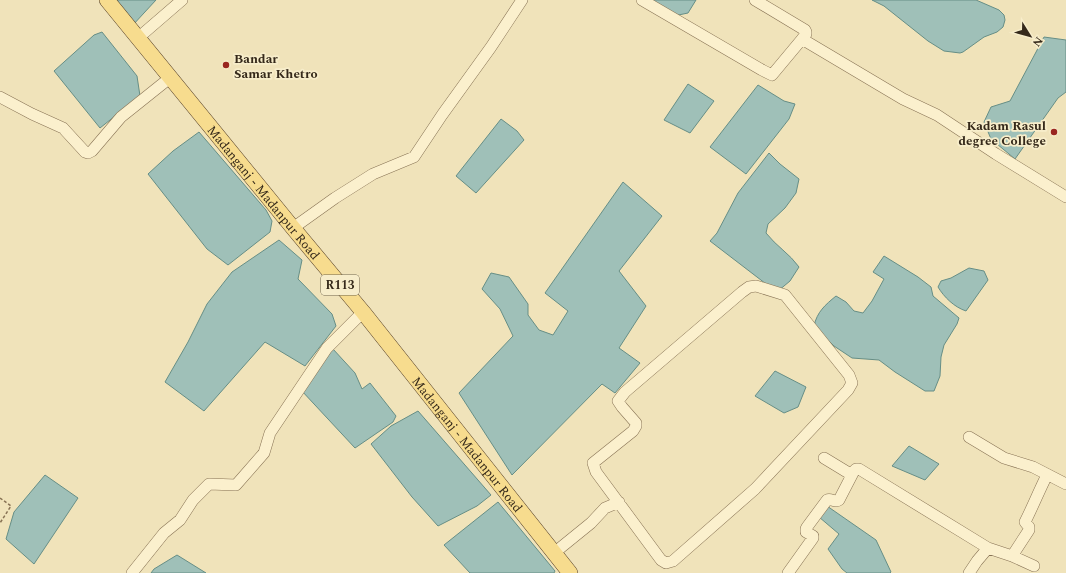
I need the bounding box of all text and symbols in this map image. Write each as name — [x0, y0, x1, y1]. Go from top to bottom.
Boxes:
north arrow — [1010, 16, 1050, 56]
text: N — [1028, 33, 1047, 50]
place label: Bandar Samar Khetro — [234, 49, 318, 84]
marker: Bandar Samar Khetro — [221, 60, 231, 70]
place label: Kadam Rasul degree College — [958, 116, 1046, 151]
street label: Madanganj - Madanpur Road — [202, 121, 324, 264]
marker: Kadam Rasul degree College — [1049, 127, 1059, 137]
road number: R113 — [321, 275, 359, 295]
street label: Madanganj - Madanpur Road — [407, 372, 527, 517]

